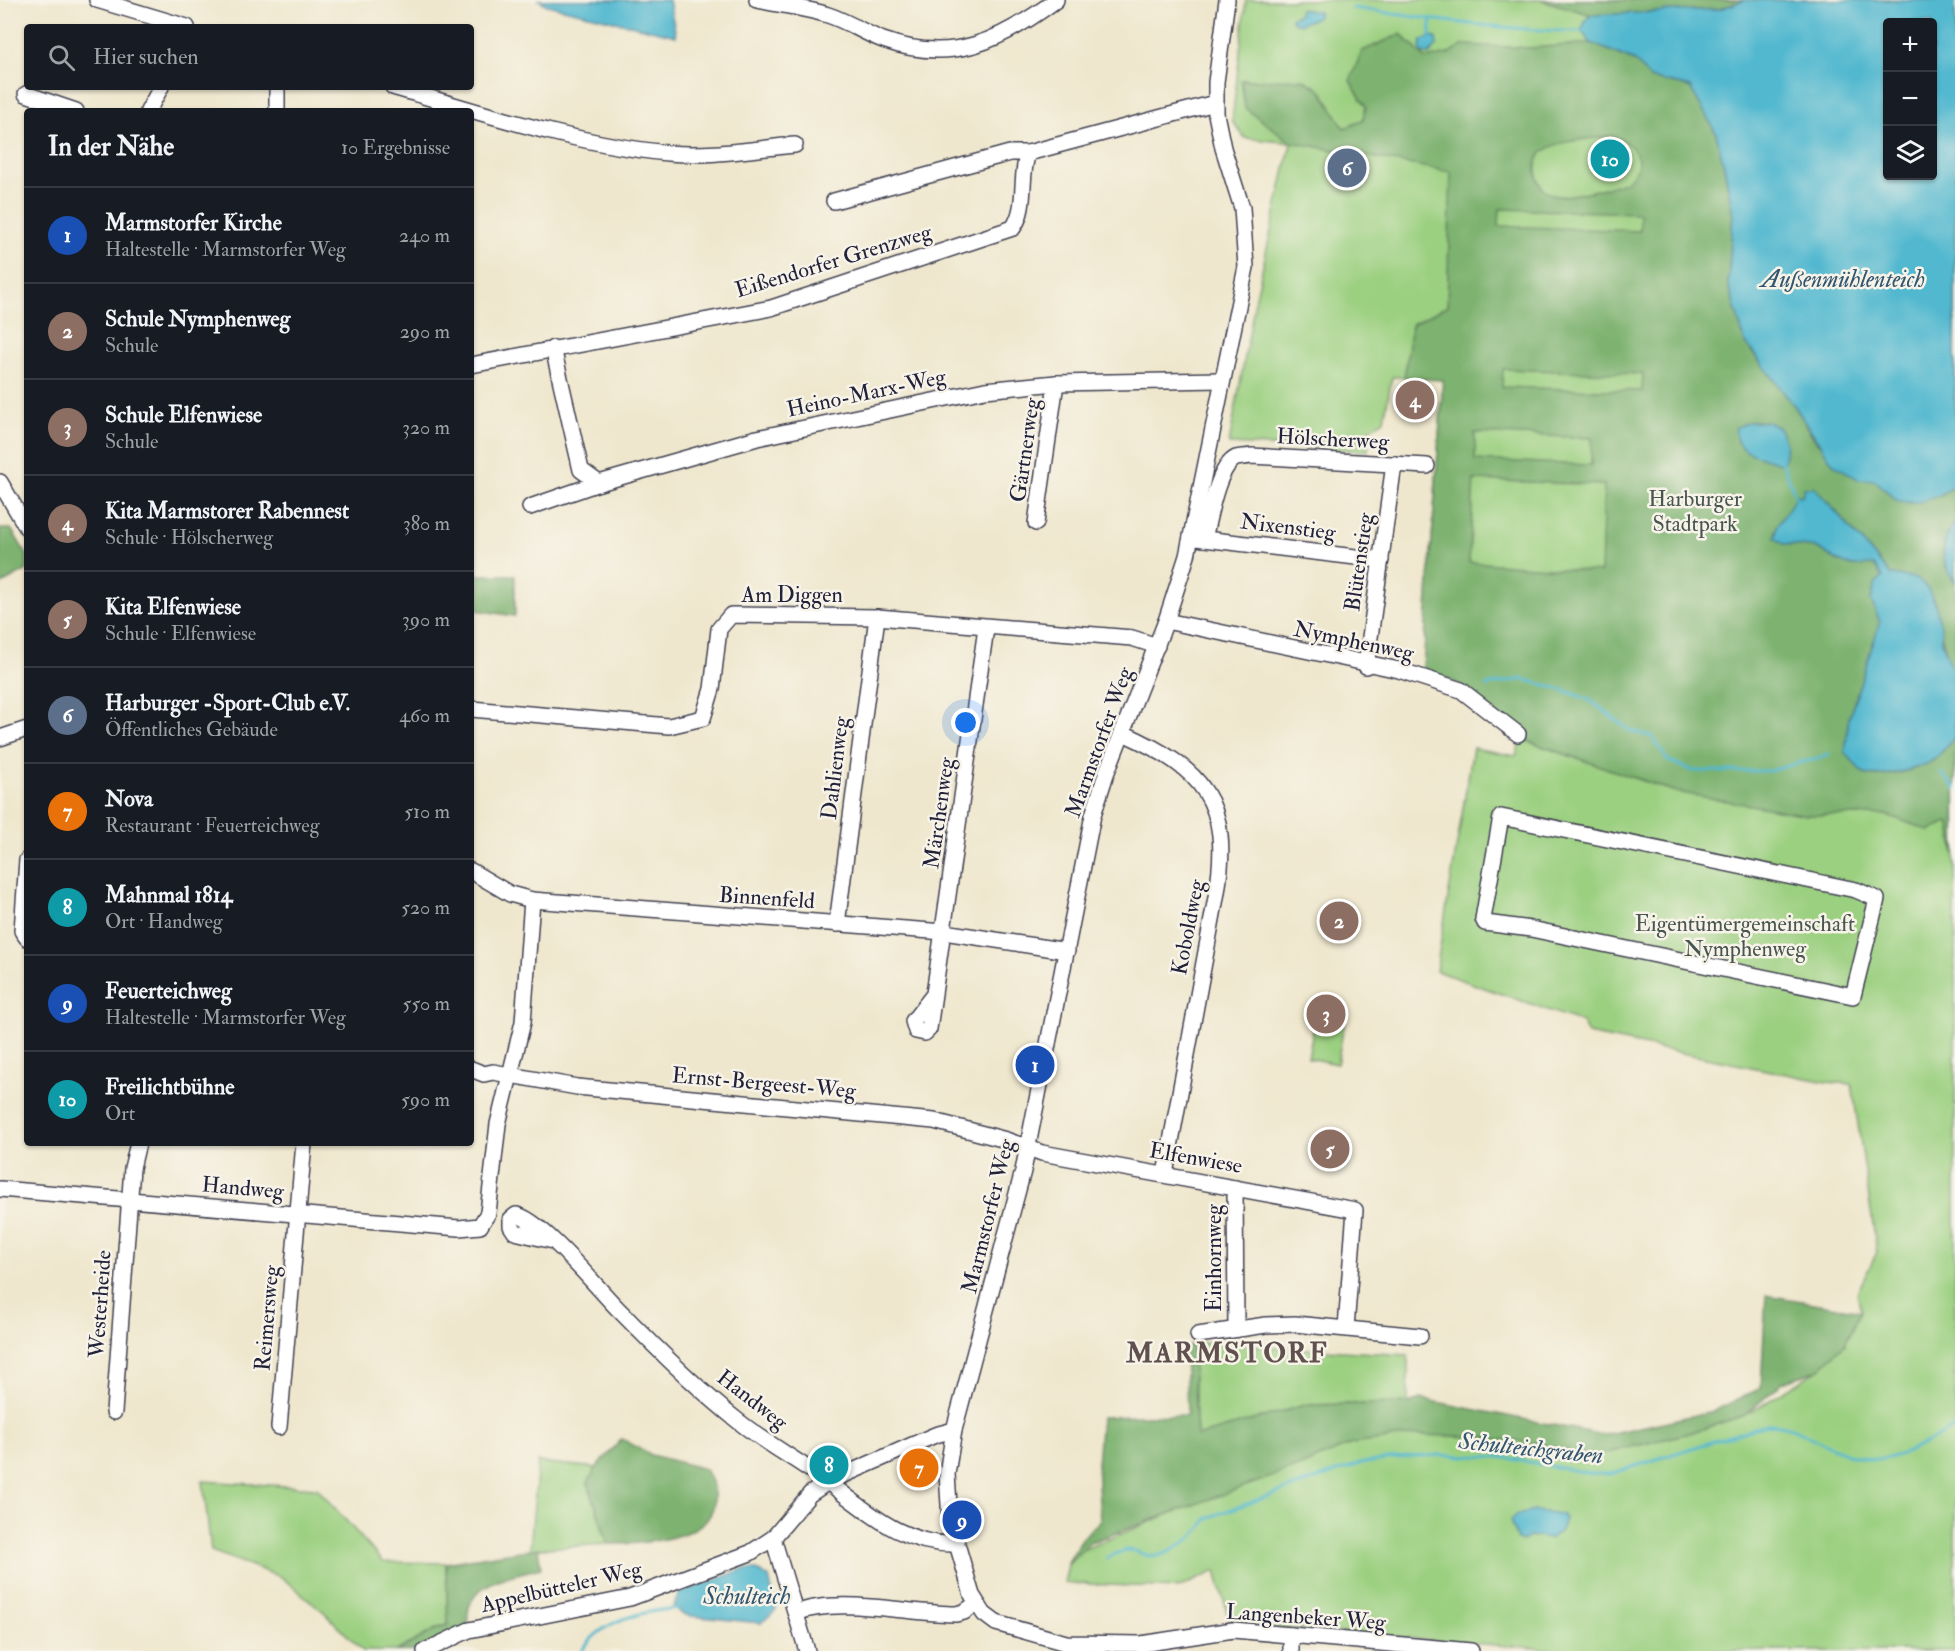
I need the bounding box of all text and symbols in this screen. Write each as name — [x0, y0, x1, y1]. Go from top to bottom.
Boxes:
map controls — [1883, 18, 1937, 180]
button: + — [1883, 18, 1937, 72]
search box — [24, 24, 474, 90]
icon: search — [45, 41, 78, 74]
text: Hier suchen — [93, 43, 199, 71]
button: − — [1883, 72, 1937, 126]
button: layers — [1883, 126, 1937, 180]
text: In der Nähe — [48, 131, 174, 163]
text: 10 Ergebnisse — [341, 135, 450, 160]
pin: 10 — [1590, 136, 1630, 182]
pin: 6 — [1328, 146, 1366, 190]
text: Marmstorfer Kirche — [105, 209, 282, 237]
street label: Eißendorfer Grenzweg — [732, 217, 936, 304]
text: 1 — [64, 223, 71, 248]
text: 240 m — [399, 223, 450, 248]
text: Haltestelle · Marmstorfer Weg — [105, 237, 346, 262]
water label: Außenmühlenteich — [1758, 264, 1925, 295]
text: Schule Nymphenweg — [105, 305, 290, 333]
text: 2 — [62, 319, 73, 344]
text: 290 m — [400, 319, 450, 344]
text: Schule — [105, 333, 158, 358]
street label: Heino-Marx-Weg — [784, 362, 949, 424]
pin: 4 — [1396, 378, 1434, 422]
street label: Gärtnerweg — [1004, 395, 1046, 504]
text: Schule Elfenwiese — [105, 401, 262, 429]
text: 3 — [64, 415, 71, 440]
text: 320 m — [402, 415, 450, 440]
street label: Hölscherweg — [1276, 422, 1391, 456]
text: Schule — [105, 429, 158, 454]
park label: Harburger Stadtpark — [1648, 485, 1743, 539]
text: Kita Marmstorer Rabennest — [105, 497, 349, 525]
street label: Nixenstieg — [1239, 507, 1338, 547]
street label: Blütenstieg — [1338, 510, 1380, 613]
text: 4 — [62, 511, 73, 536]
text: 380 m — [403, 511, 450, 536]
text: Schule · Hölscherweg — [105, 525, 273, 550]
street label: Am Diggen — [740, 581, 843, 609]
text: Kita Elfenwiese — [105, 593, 241, 621]
text: 5 — [63, 607, 72, 632]
text: 390 m — [402, 607, 450, 632]
street label: Nymphenweg — [1291, 615, 1418, 669]
text: Schule · Elfenwiese — [105, 621, 256, 646]
street label: Marmstorfer Weg — [1059, 662, 1140, 822]
text: Harburger -Sport-Club e.V. — [105, 689, 350, 717]
text: 6 — [62, 703, 73, 728]
text: 460 m — [399, 703, 450, 728]
your location — [951, 708, 980, 737]
street label: Dahlienweg — [815, 714, 855, 821]
text: Öffentliches Gebäude — [105, 717, 278, 742]
street label: Märchenweg — [917, 754, 961, 871]
text: Nova — [105, 785, 153, 813]
text: 7 — [63, 799, 72, 824]
text: 510 m — [404, 799, 450, 824]
text: Restaurant · Feuerteichweg — [105, 813, 320, 838]
street label: Koboldweg — [1165, 876, 1211, 977]
text: Mahnmal 1814 — [105, 881, 232, 909]
street label: Binnenfeld — [718, 881, 816, 915]
text: 8 — [63, 895, 72, 920]
text: 520 m — [401, 895, 450, 920]
pin: 2 — [1320, 898, 1358, 944]
text: Ort · Handweg — [105, 909, 223, 934]
park label: Eigentümergemeinschaft Nymphenweg — [1635, 910, 1855, 964]
text: Feuerteichweg — [105, 977, 232, 1005]
text: 9 — [62, 991, 73, 1016]
text: 550 m — [403, 991, 450, 1016]
pin: 3 — [1306, 992, 1346, 1036]
text: Haltestelle · Marmstorfer Weg — [105, 1005, 346, 1030]
pin: 1 — [1016, 1042, 1054, 1088]
street label: Ernst-Bergeest-Weg — [671, 1061, 858, 1105]
text: Freilichtbühne — [105, 1073, 234, 1101]
text: 10 — [59, 1087, 76, 1112]
text: 590 m — [401, 1087, 450, 1112]
text: Ort — [105, 1101, 135, 1126]
pin: 5 — [1310, 1126, 1350, 1172]
street label: Marmstorfer Weg — [955, 1135, 1021, 1296]
street label: Elfenwiese — [1147, 1136, 1245, 1180]
street label: Handweg — [201, 1170, 286, 1206]
street label: Einhornweg — [1200, 1203, 1228, 1312]
street label: Westerheide — [82, 1249, 118, 1360]
street label: Reimersweg — [248, 1263, 286, 1372]
district label: MARMSTORF — [1125, 1336, 1328, 1371]
street label: Handweg — [711, 1363, 794, 1437]
water label: Schulteichgraben — [1456, 1425, 1605, 1472]
pin: 8 — [810, 1442, 848, 1488]
pin: 7 — [900, 1446, 938, 1490]
pin: 9 — [942, 1498, 982, 1543]
street label: Appelbütteler Weg — [477, 1555, 646, 1620]
water label: Schulteich — [702, 1581, 791, 1612]
street label: Langenbeker Weg — [1225, 1597, 1388, 1637]

